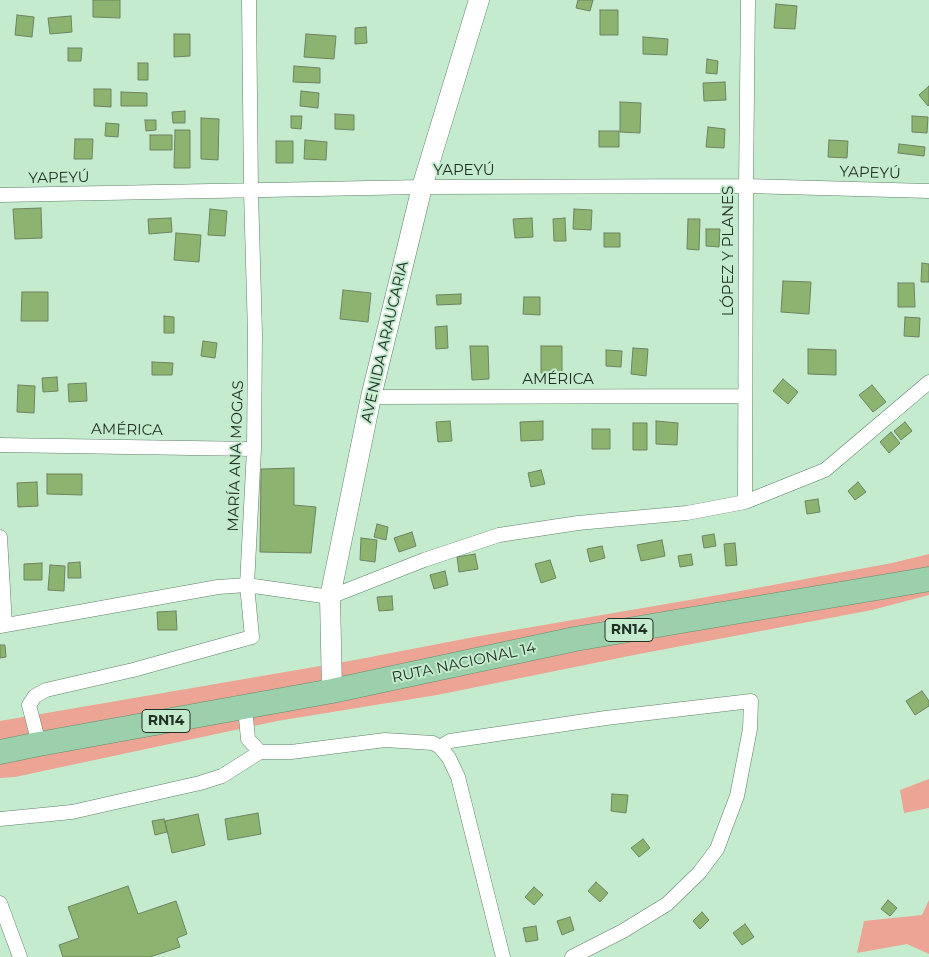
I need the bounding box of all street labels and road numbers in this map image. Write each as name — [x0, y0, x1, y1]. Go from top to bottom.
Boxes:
street label: YAPEYÚ — [433, 162, 495, 180]
street label: YAPEYÚ — [839, 163, 901, 183]
street label: YAPEYÚ — [28, 168, 90, 188]
street label: LÓPEZ Y PLANES — [720, 186, 738, 316]
street label: AVENIDA ARAUCARIA — [358, 259, 412, 425]
street label: AMÉRICA — [522, 371, 594, 389]
street label: MARÍA ANA MOGAS — [224, 380, 248, 532]
street label: AMÉRICA — [91, 420, 163, 440]
road number: RN14 — [605, 618, 653, 642]
street label: RUTA NACIONAL 14 — [390, 639, 538, 687]
road number: RN14 — [142, 709, 190, 732]

